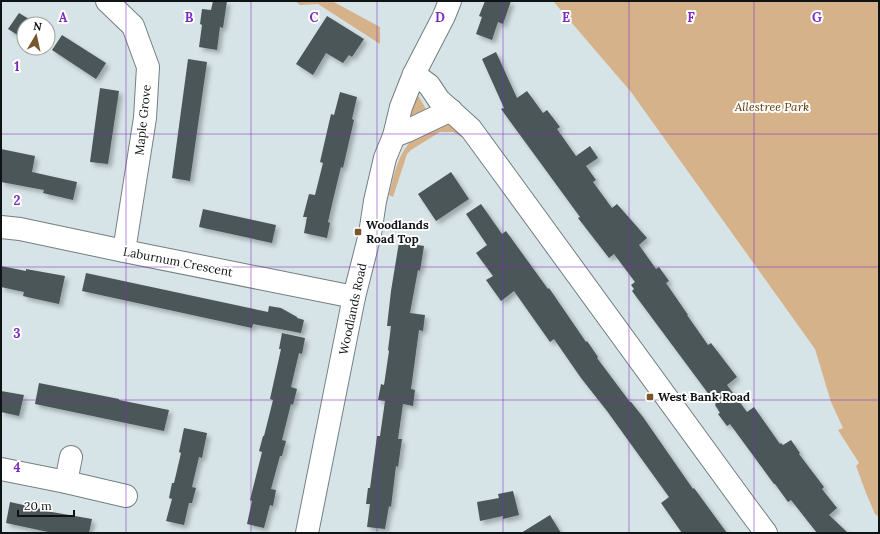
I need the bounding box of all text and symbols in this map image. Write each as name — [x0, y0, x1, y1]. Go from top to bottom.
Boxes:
text: A — [59, 9, 68, 26]
text: B — [185, 9, 194, 26]
text: C — [310, 9, 319, 26]
text: D — [435, 9, 445, 26]
text: E — [562, 9, 570, 26]
text: F — [687, 9, 695, 26]
text: G — [812, 9, 822, 26]
north arrow — [16, 16, 56, 56]
text: N — [32, 19, 43, 34]
text: 1 — [14, 58, 20, 75]
street label: Maple Grove — [131, 83, 154, 156]
park label: Allestree Park — [734, 99, 809, 114]
text: 2 — [14, 192, 21, 209]
place label: Woodlands Road Top — [366, 217, 429, 246]
marker: Woodlands Road Top — [353, 227, 363, 237]
street label: Laburnum Crescent — [122, 244, 234, 280]
street label: Woodlands Road — [335, 262, 370, 356]
text: 3 — [13, 325, 21, 342]
place label: West Bank Road — [658, 389, 750, 404]
marker: West Bank Road — [645, 392, 655, 402]
text: 4 — [13, 459, 21, 476]
scale bar — [18, 492, 74, 518]
text: 20 m — [24, 498, 52, 513]

